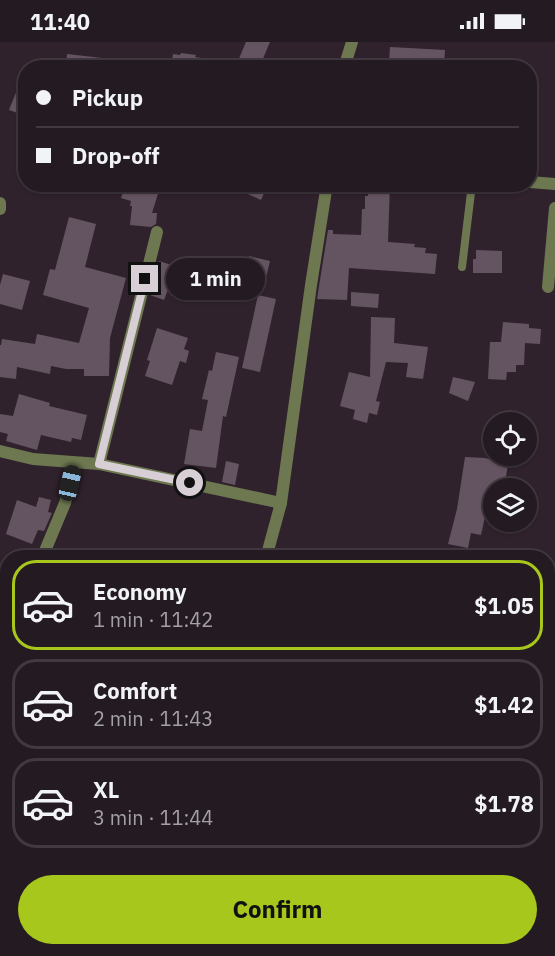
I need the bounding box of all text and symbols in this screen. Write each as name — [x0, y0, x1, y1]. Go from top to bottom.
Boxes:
text: 11:40 — [30, 7, 90, 36]
text: Pickup — [72, 83, 143, 112]
text: Drop-off — [72, 141, 159, 170]
callout: 1 min — [166, 258, 265, 300]
route end — [131, 265, 158, 292]
text: 1 min — [189, 265, 242, 292]
map controls — [483, 412, 537, 532]
button: locate — [483, 412, 537, 466]
car — [57, 463, 83, 503]
route start — [176, 469, 203, 496]
button: layers — [483, 478, 537, 532]
text: Economy — [93, 577, 187, 606]
icon: car — [21, 578, 75, 632]
text: $1.05 — [474, 591, 534, 620]
text: 1 min · 11:42 — [93, 606, 213, 633]
text: Comfort — [93, 676, 177, 705]
icon: car — [21, 677, 75, 731]
text: $1.42 — [474, 690, 534, 719]
text: 2 min · 11:43 — [93, 705, 213, 732]
text: XL — [93, 775, 119, 804]
icon: car — [21, 776, 75, 830]
text: $1.78 — [474, 789, 534, 818]
text: 3 min · 11:44 — [93, 804, 213, 831]
button: Confirm — [18, 875, 537, 944]

